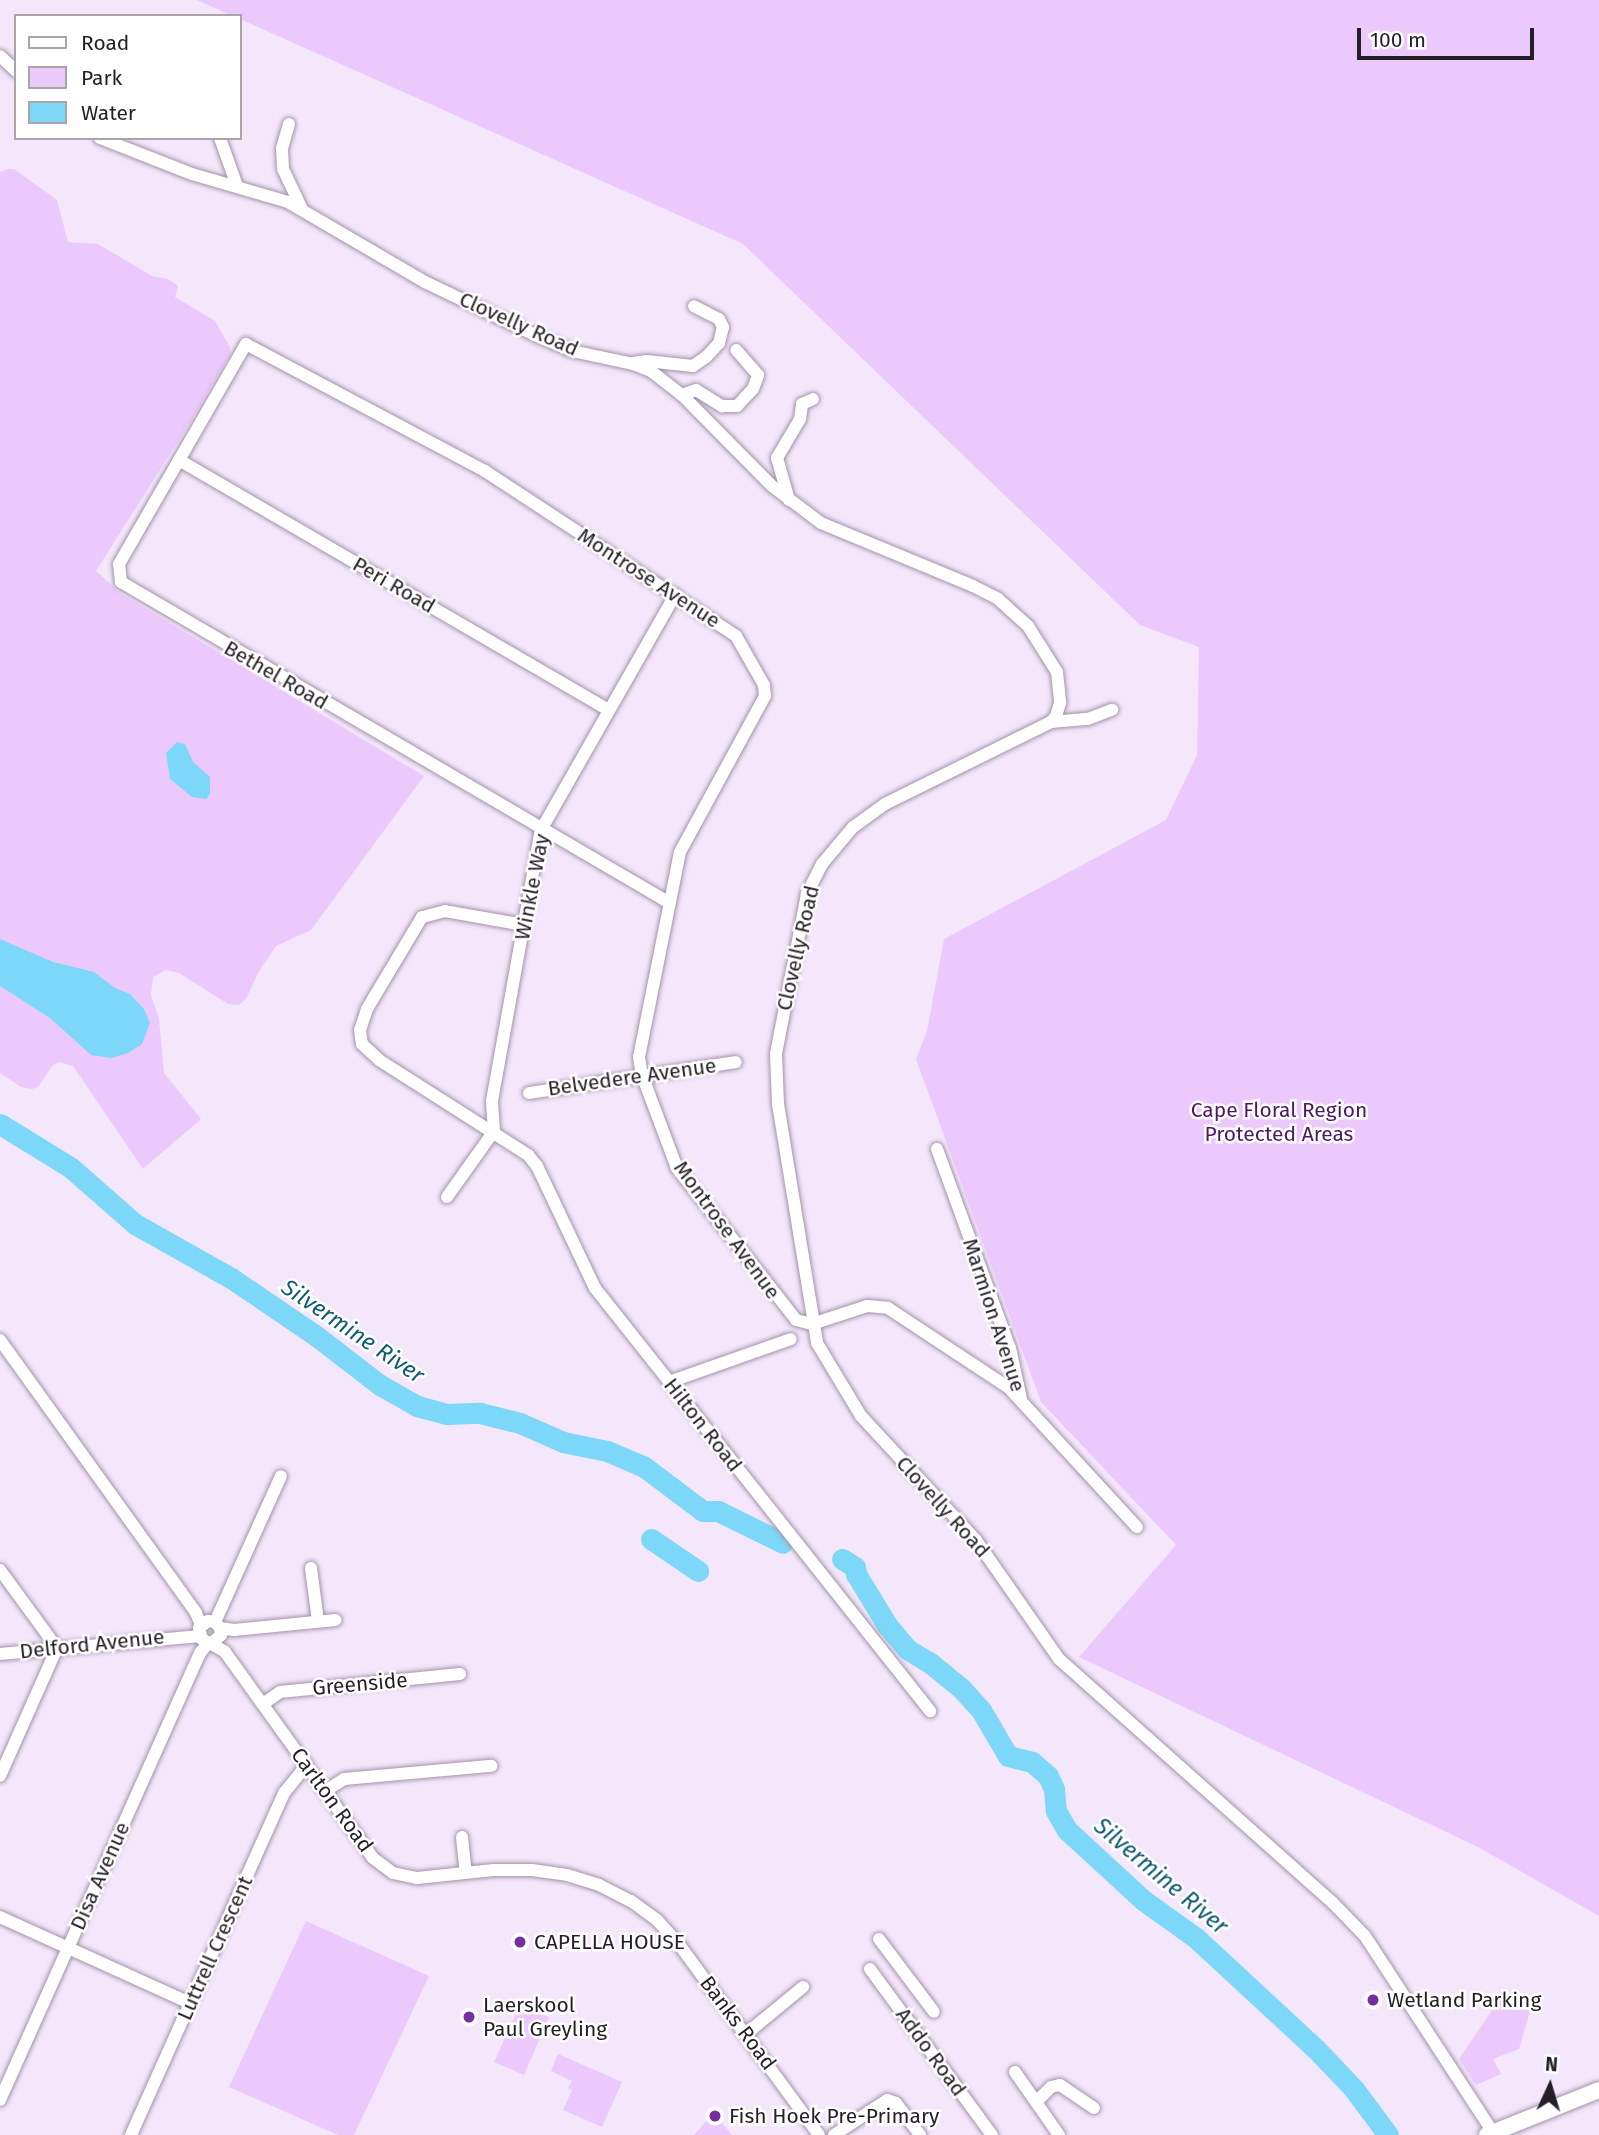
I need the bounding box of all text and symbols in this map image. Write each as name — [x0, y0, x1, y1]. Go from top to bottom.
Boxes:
legend — [14, 14, 242, 140]
scale bar — [1361, 14, 1538, 58]
text: 100 m — [1370, 27, 1426, 53]
text: Road — [81, 30, 129, 56]
text: Park — [81, 65, 122, 91]
text: Water — [81, 100, 136, 126]
street label: Clovelly Road — [455, 286, 583, 362]
street label: Montrose Avenue — [573, 523, 725, 633]
street label: Peri Road — [348, 551, 440, 619]
street label: Bethel Road — [220, 635, 332, 715]
street label: Winkle Way — [509, 832, 555, 942]
street label: Clovelly Road — [771, 883, 825, 1013]
street label: Belvedere Avenue — [546, 1053, 718, 1101]
park label: Cape Floral Region Protected Areas — [1191, 1097, 1367, 1147]
street label: Montrose Avenue — [668, 1156, 786, 1304]
street label: Marmion Avenue — [957, 1235, 1031, 1395]
water label: Silvermine River — [276, 1273, 430, 1389]
street label: Hilton Road — [659, 1373, 747, 1477]
street label: Clovelly Road — [891, 1451, 995, 1563]
street label: Delford Avenue — [18, 1624, 166, 1664]
street label: Greenside — [311, 1667, 409, 1701]
street label: Carlton Road — [286, 1743, 378, 1857]
water label: Silvermine River — [1089, 1812, 1233, 1940]
street label: Disa Avenue — [65, 1818, 135, 1934]
street label: Luttrell Crescent — [172, 1872, 258, 2024]
place label: CAPELLA HOUSE — [534, 1929, 685, 1955]
marker: CAPELLA HOUSE — [512, 1934, 528, 1950]
street label: Banks Road — [695, 1971, 781, 2075]
place label: Wetland Parking — [1387, 1987, 1541, 2013]
place label: Laerskool Paul Greyling — [483, 1992, 607, 2042]
marker: Wetland Parking — [1365, 1992, 1381, 2008]
street label: Addo Road — [890, 2003, 972, 2101]
marker: Laerskool Paul Greyling — [461, 2009, 477, 2025]
north arrow — [1515, 2051, 1585, 2121]
text: N — [1544, 2053, 1559, 2076]
place label: Fish Hoek Pre-Primary — [729, 2103, 939, 2129]
marker: Fish Hoek Pre-Primary — [707, 2108, 723, 2124]

